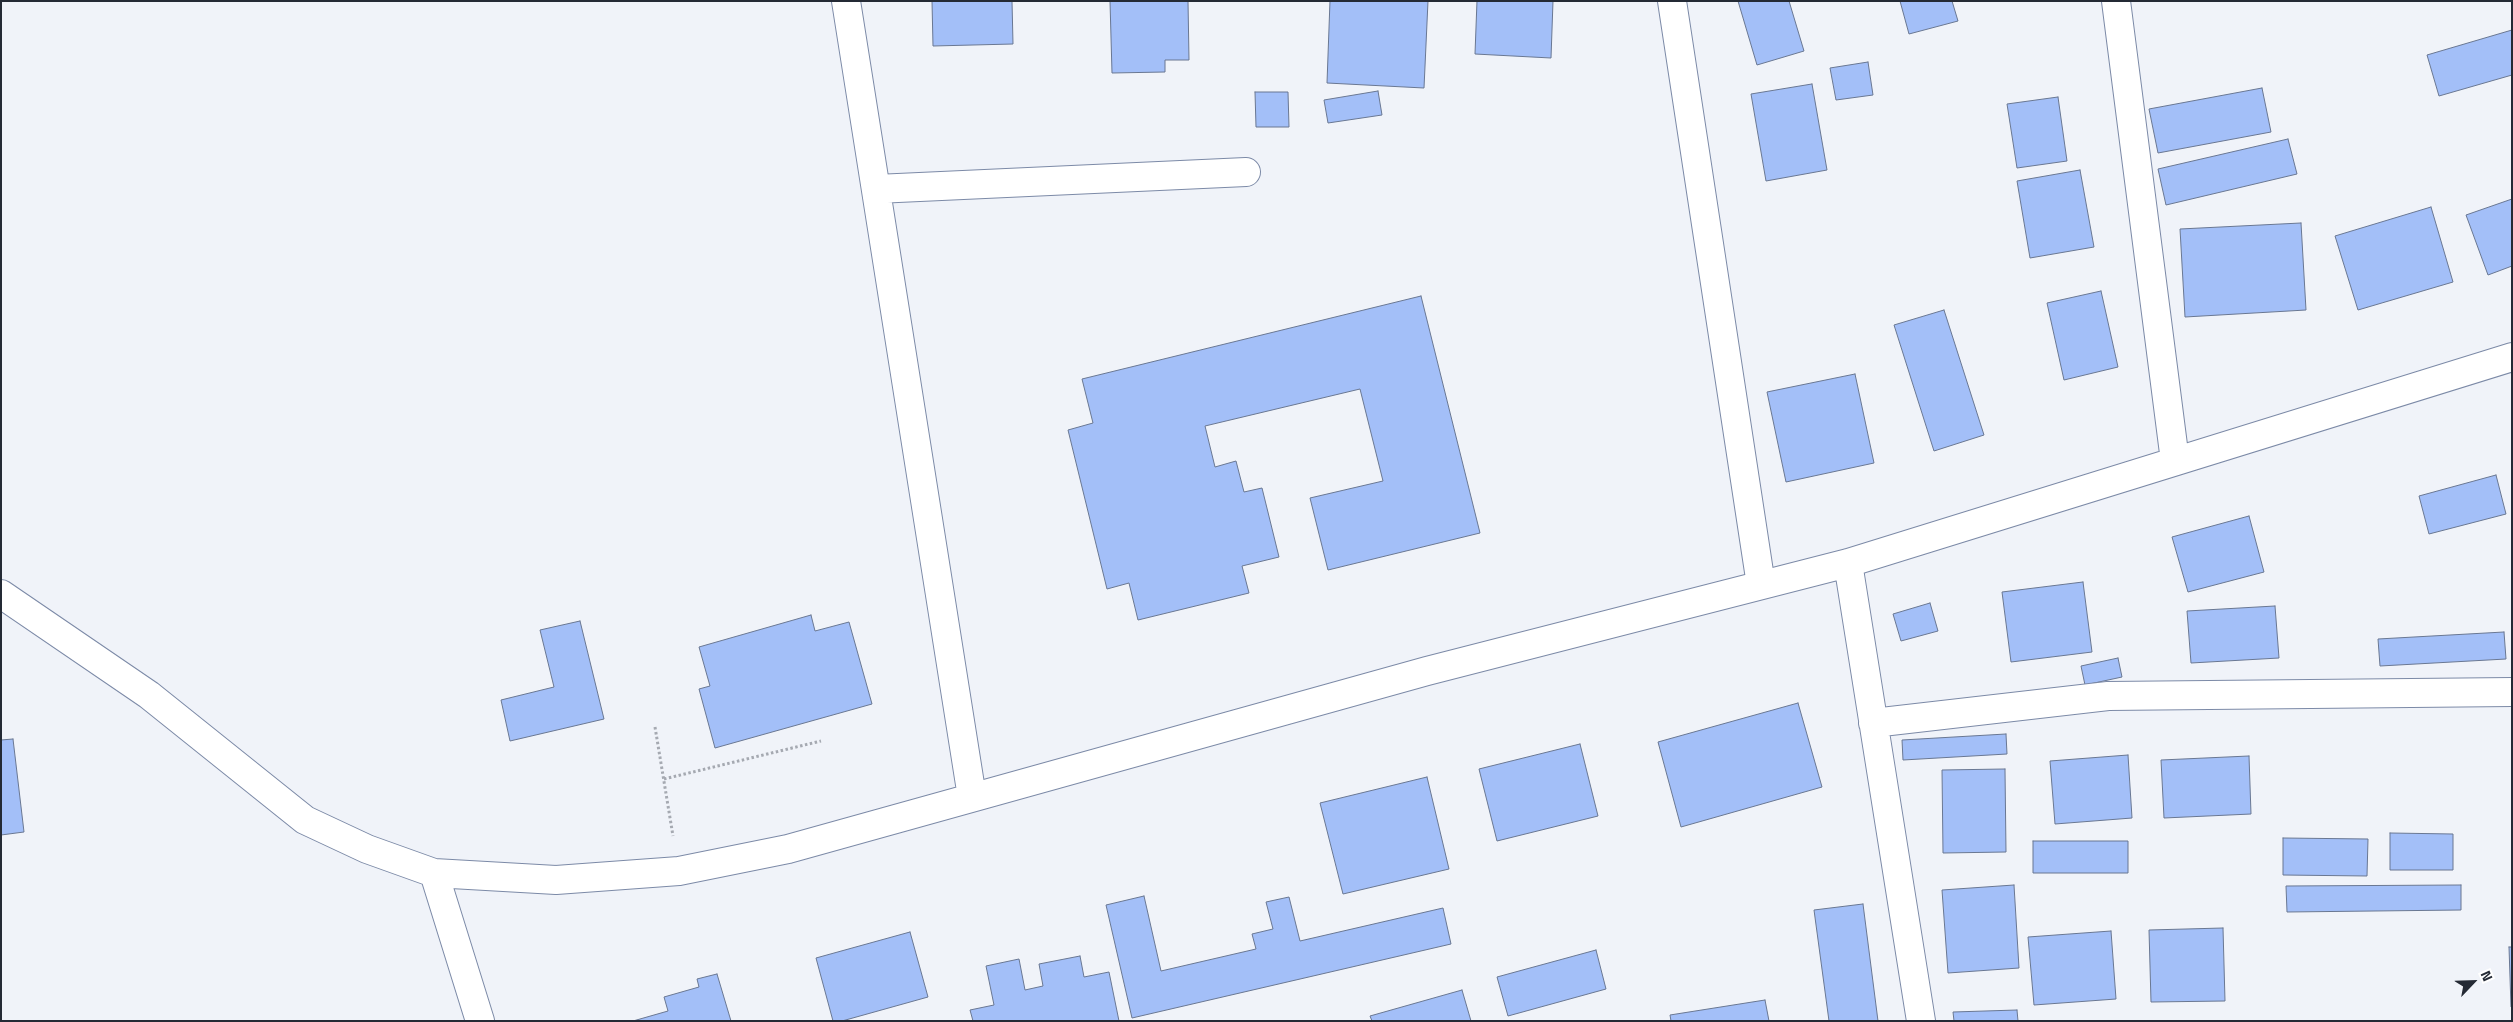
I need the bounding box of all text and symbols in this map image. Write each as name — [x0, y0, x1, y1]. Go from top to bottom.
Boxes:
north arrow — [2448, 957, 2498, 1007]
text: N — [2476, 967, 2499, 984]

